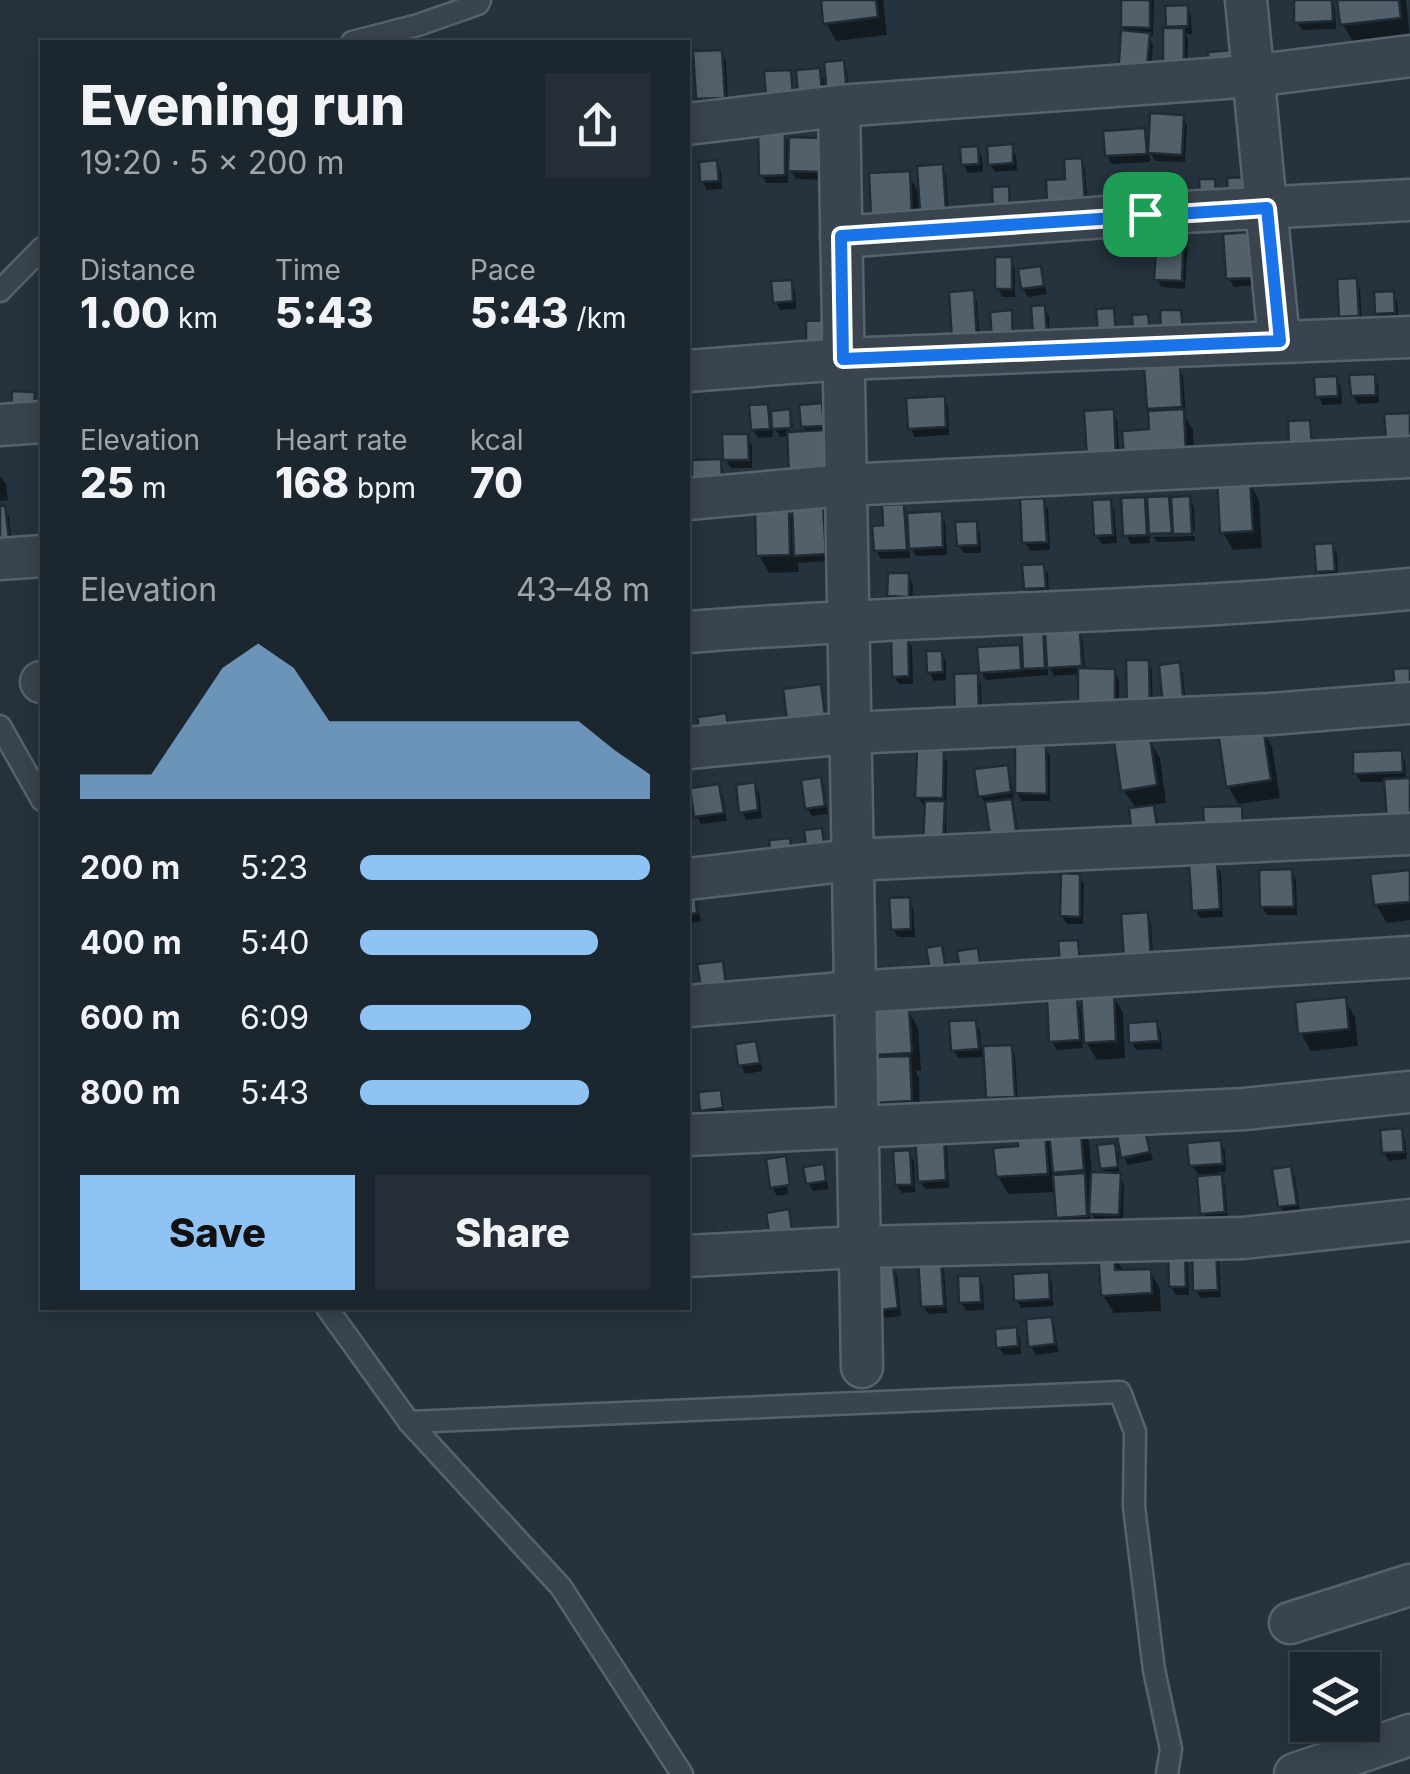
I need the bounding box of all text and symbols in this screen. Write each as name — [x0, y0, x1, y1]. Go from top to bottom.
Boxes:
text: Evening run — [80, 72, 405, 138]
button: share — [545, 73, 650, 178]
text: 19:20 · 5 × 200 m — [80, 143, 345, 182]
pin — [1103, 172, 1188, 257]
icon: arrive — [1118, 187, 1173, 242]
text: Distance — [80, 253, 196, 287]
text: Time — [275, 253, 341, 287]
text: Pace — [470, 253, 536, 287]
text: 1.00 — [80, 287, 170, 338]
text: 5:43 — [275, 287, 374, 338]
text: 5:43 — [470, 287, 569, 338]
text: km — [170, 301, 218, 335]
text: /km — [569, 301, 627, 335]
text: Elevation — [80, 423, 200, 457]
text: Heart rate — [275, 423, 408, 457]
text: kcal — [470, 423, 524, 457]
text: 25 — [80, 457, 134, 508]
text: 168 — [275, 457, 349, 508]
text: 70 — [470, 457, 523, 508]
text: m — [134, 471, 167, 505]
text: bpm — [349, 471, 416, 505]
text: Elevation — [80, 570, 217, 609]
text: 43–48 m — [516, 570, 650, 609]
text: 200 m — [80, 848, 180, 887]
text: 5:23 — [240, 848, 308, 887]
text: 400 m — [80, 923, 182, 962]
text: 5:40 — [240, 923, 310, 962]
text: 600 m — [80, 998, 181, 1037]
text: 6:09 — [240, 998, 309, 1037]
text: 800 m — [80, 1073, 181, 1112]
text: 5:43 — [240, 1073, 309, 1112]
button: Save — [80, 1175, 355, 1290]
button: Share — [375, 1175, 650, 1290]
map controls — [1290, 1652, 1380, 1742]
button: layers — [1290, 1652, 1380, 1742]

